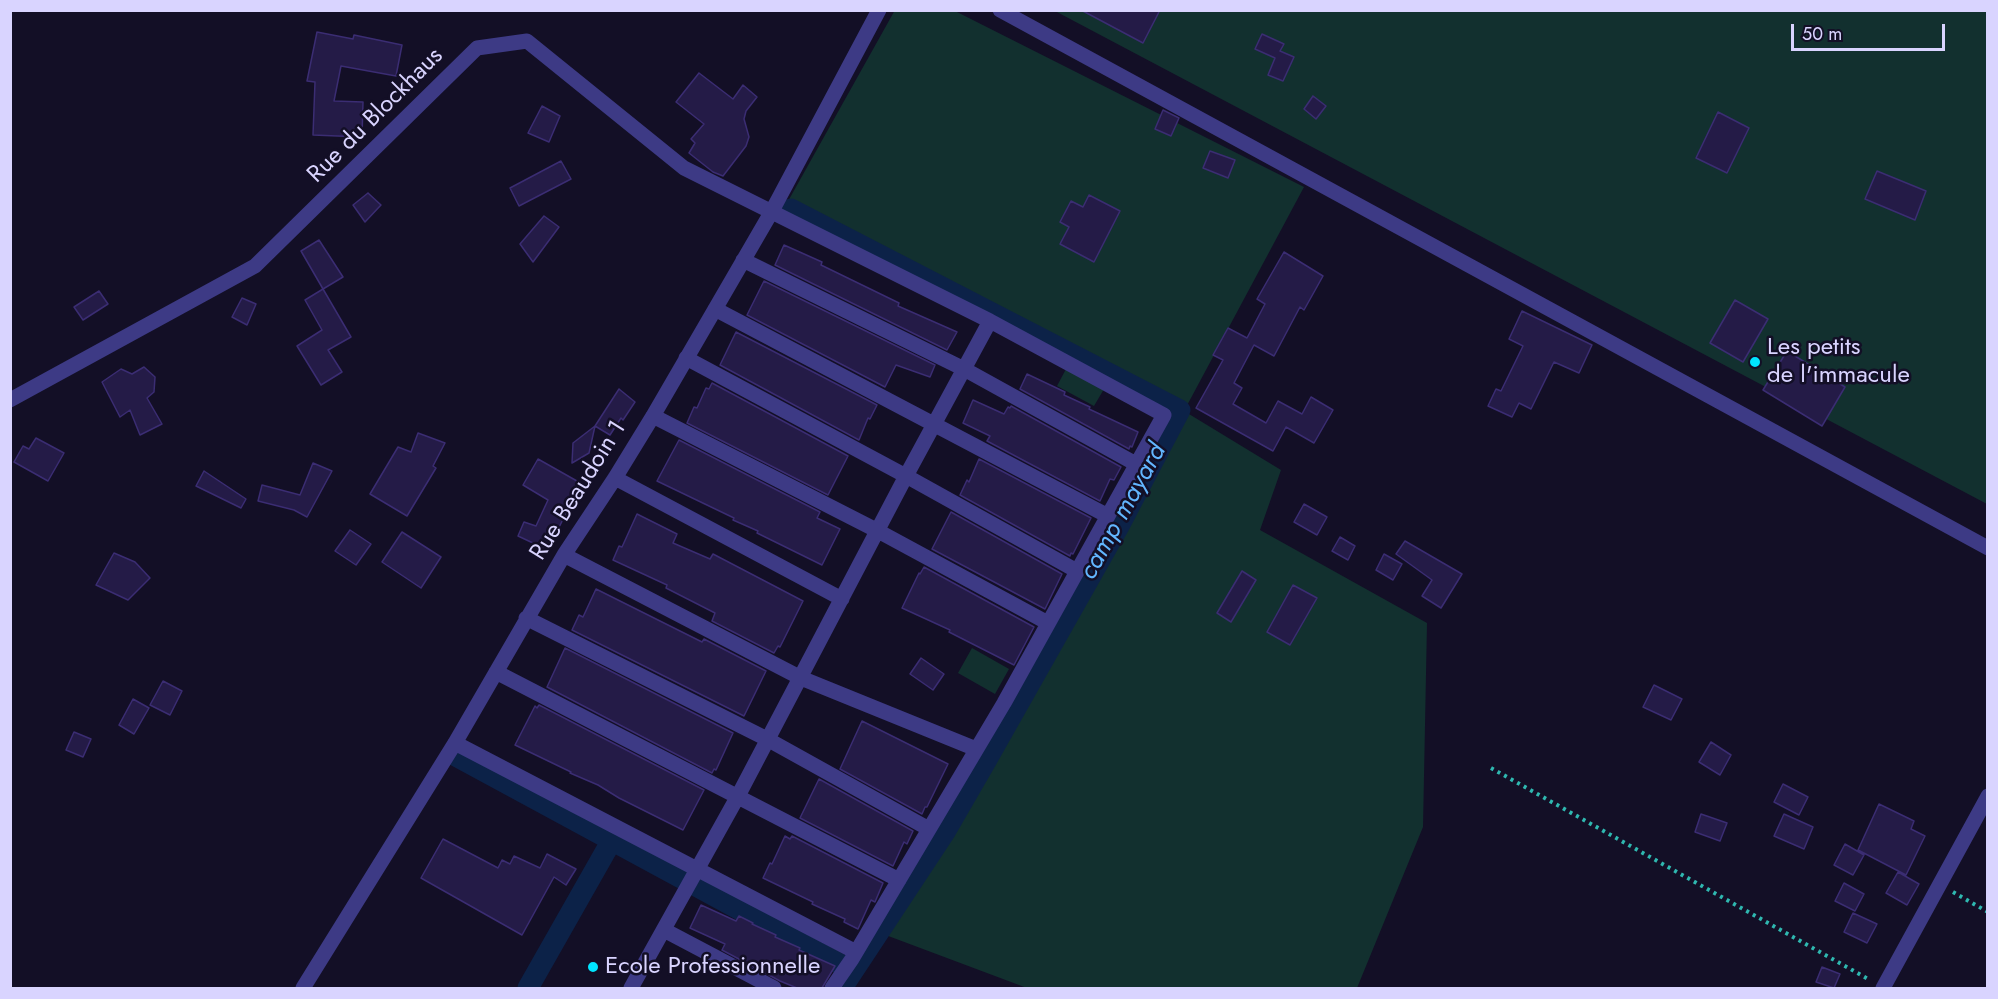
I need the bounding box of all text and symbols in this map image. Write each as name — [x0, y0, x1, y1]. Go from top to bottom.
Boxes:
scale bar — [1794, 12, 1948, 50]
text: 50 m — [1802, 21, 1842, 47]
street label: Rue du Blockhaus — [302, 42, 450, 190]
place label: Les petits de l'immacule — [1767, 334, 1910, 390]
marker: Les petits de l'immacule — [1748, 355, 1762, 369]
street label: Rue Beaudoin 1 — [525, 416, 633, 566]
water label: camp mayard — [1074, 439, 1174, 585]
place label: Ecole Professionnelle — [605, 953, 820, 981]
marker: Ecole Professionnelle — [586, 960, 600, 974]

